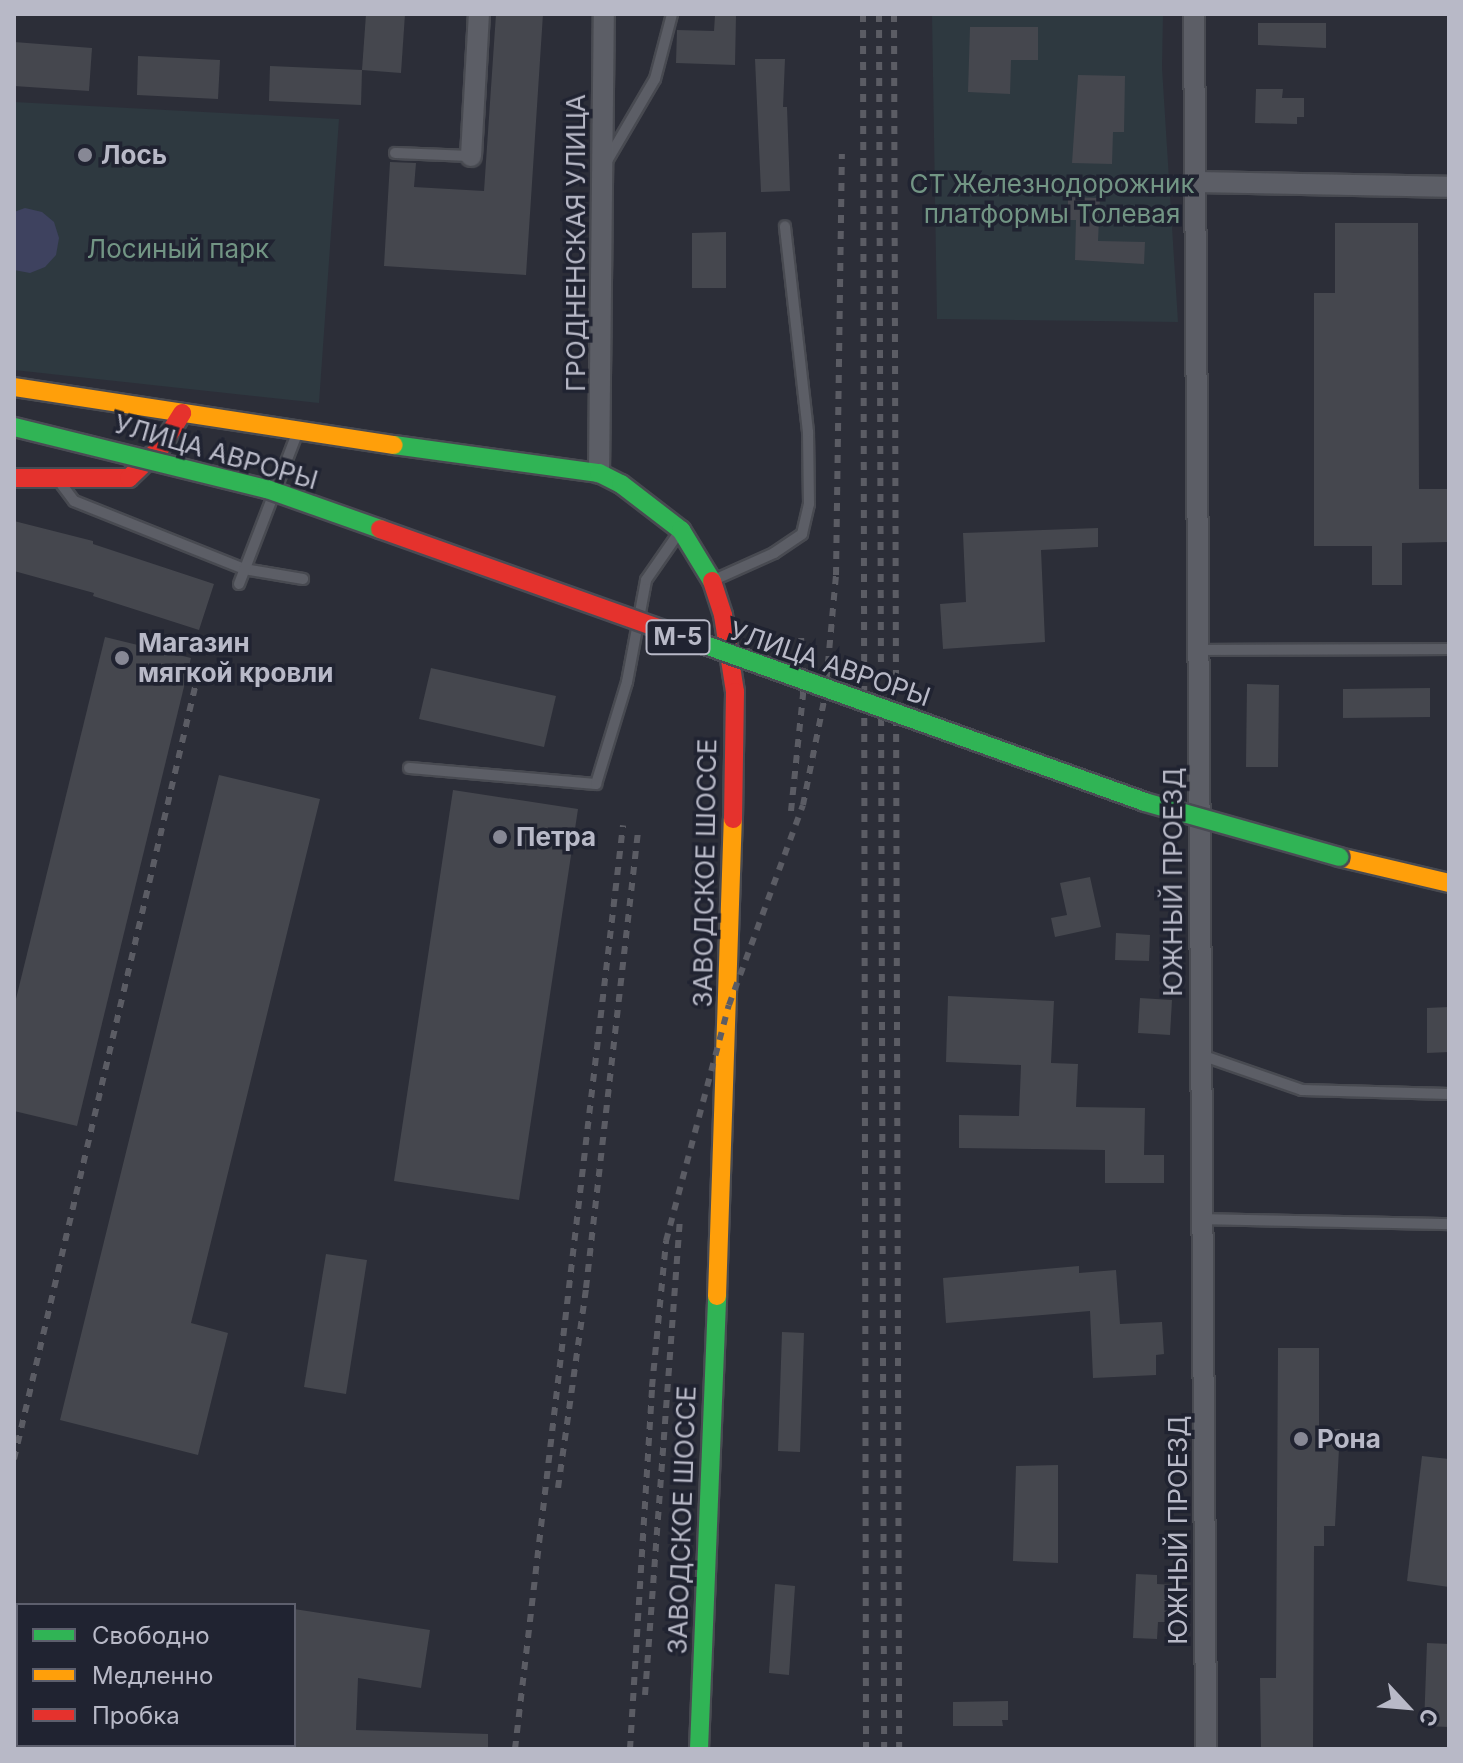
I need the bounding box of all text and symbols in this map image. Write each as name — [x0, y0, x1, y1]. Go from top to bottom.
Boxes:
street label: ГРОДНЕНСКАЯ УЛИЦА — [560, 94, 592, 392]
place label: Лось — [101, 139, 167, 171]
marker: Лось — [76, 146, 94, 164]
park label: СТ Железнодорожник платформы Толевая — [909, 168, 1195, 230]
park label: Лосиный парк — [87, 233, 269, 265]
street label: УЛИЦА АВРОРЫ — [111, 408, 321, 496]
street label: УЛИЦА АВРОРЫ — [725, 615, 935, 713]
road number: М-5 — [644, 617, 712, 657]
place label: Магазин мягкой кровли — [138, 627, 333, 688]
marker: Магазин мягкой кровли — [113, 649, 131, 667]
street label: ЗАВОДСКОЕ ШОССЕ — [687, 738, 723, 1008]
street label: ЮЖНЫЙ ПРОЕЗД — [1157, 767, 1189, 997]
place label: Петра — [516, 821, 596, 853]
marker: Петра — [491, 828, 509, 846]
street label: ЗАВОДСКОЕ ШОССЕ — [662, 1385, 702, 1655]
street label: ЮЖНЫЙ ПРОЕЗД — [1162, 1415, 1194, 1645]
place label: Рона — [1317, 1423, 1381, 1455]
marker: Рона — [1292, 1430, 1310, 1448]
legend — [16, 1603, 296, 1747]
text: Свободно — [92, 1621, 210, 1650]
text: Медленно — [92, 1661, 213, 1690]
north arrow — [1367, 1667, 1447, 1747]
text: Пробка — [92, 1701, 180, 1730]
text: С — [1413, 1705, 1444, 1731]

